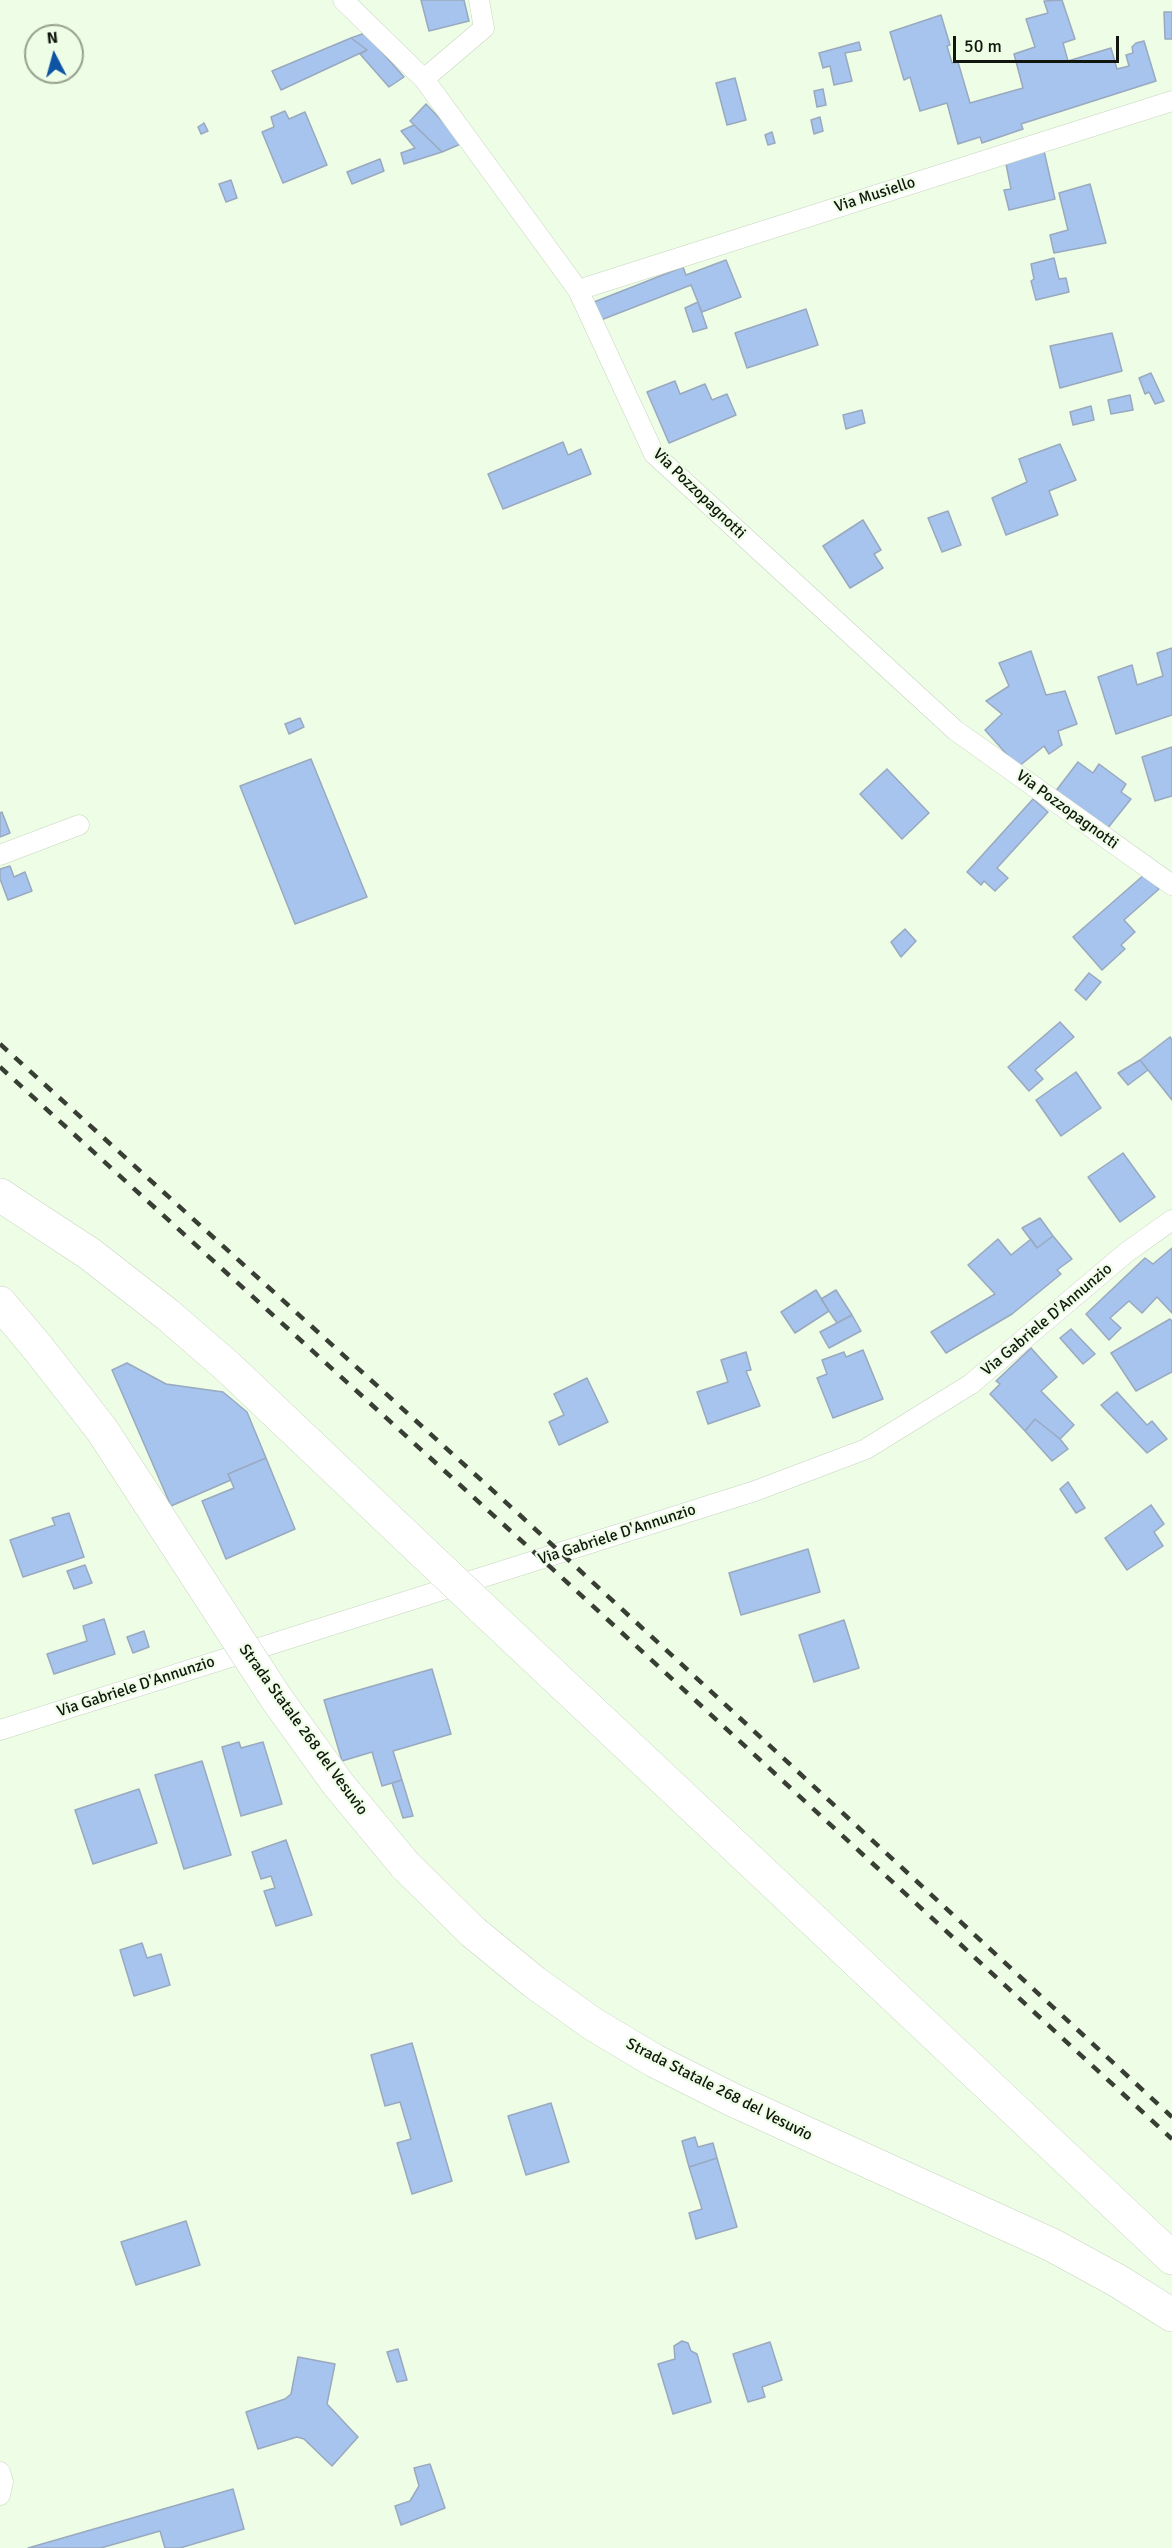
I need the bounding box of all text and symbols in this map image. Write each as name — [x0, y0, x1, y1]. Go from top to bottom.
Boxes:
north arrow — [24, 24, 84, 84]
scale bar — [956, 24, 1122, 62]
text: N — [46, 28, 59, 49]
text: 50 m — [964, 35, 1002, 57]
street label: Via Musiello — [832, 173, 918, 217]
street label: Via Pozzopagnotti — [649, 445, 749, 543]
street label: Via Pozzopagnotti — [1012, 766, 1122, 854]
street label: Via Gabriele D'Annunzio — [978, 1260, 1116, 1380]
street label: Via Gabriele D'Annunzio — [536, 1500, 698, 1570]
street label: Strada Statale 268 del Vesuvio — [235, 1641, 371, 1819]
street label: Via Gabriele D'Annunzio — [55, 1652, 217, 1722]
street label: Strada Statale 268 del Vesuvio — [623, 2035, 815, 2145]

